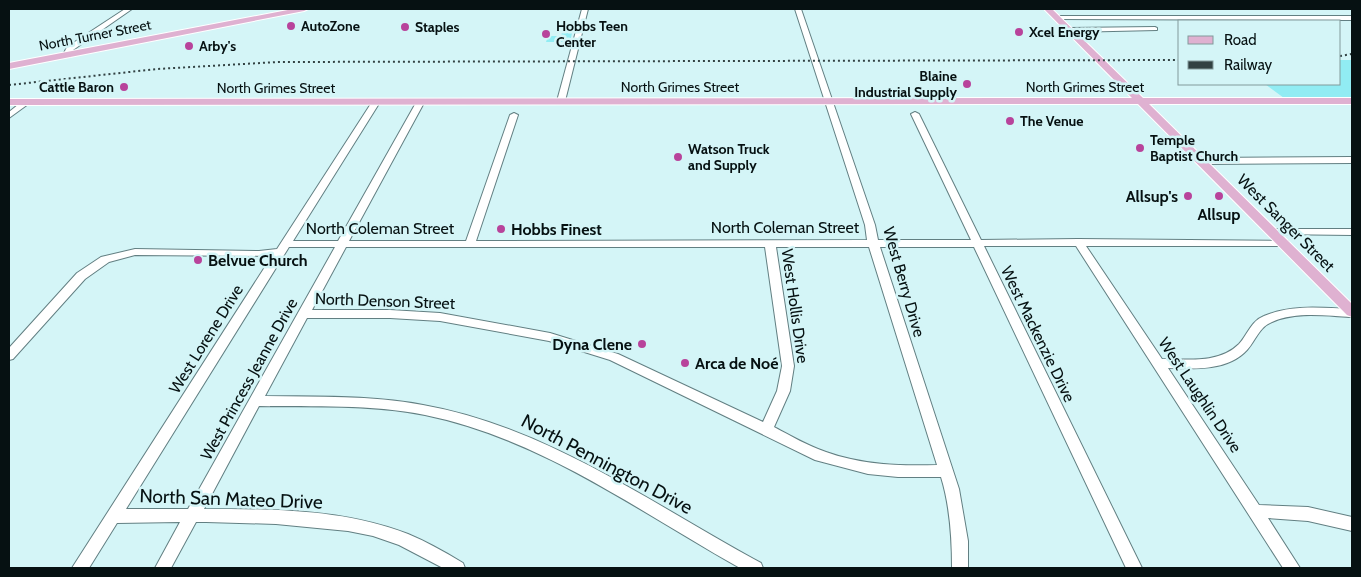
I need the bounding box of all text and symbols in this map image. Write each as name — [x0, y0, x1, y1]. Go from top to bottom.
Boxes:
street label: North Turner Street — [37, 15, 153, 55]
place label: AutoZone — [301, 17, 360, 35]
place label: Hobbs Teen Center — [556, 17, 628, 51]
place label: Staples — [415, 18, 460, 36]
marker: AutoZone — [285, 20, 297, 32]
legend — [1178, 20, 1341, 85]
marker: Staples — [399, 21, 411, 33]
place label: Xcel Energy — [1028, 23, 1100, 41]
marker: Xcel Energy — [1013, 26, 1025, 38]
marker: Hobbs Teen Center — [540, 28, 552, 40]
text: Road — [1224, 31, 1257, 49]
place label: Arby's — [199, 37, 236, 55]
marker: Arby's — [183, 40, 195, 52]
text: Railway — [1224, 56, 1273, 74]
place label: Blaine Industrial Supply — [854, 67, 957, 101]
place label: Cattle Baron — [39, 78, 114, 96]
street label: North Grimes Street — [621, 78, 739, 96]
marker: Blaine Industrial Supply — [961, 78, 973, 90]
street label: North Grimes Street — [1026, 78, 1144, 96]
street label: North Grimes Street — [217, 79, 335, 97]
marker: Cattle Baron — [118, 81, 130, 93]
place label: The Venue — [1020, 112, 1084, 130]
marker: The Venue — [1004, 115, 1016, 127]
place label: Temple Baptist Church — [1150, 131, 1238, 165]
place label: Watson Truck and Supply — [688, 140, 770, 174]
marker: Temple Baptist Church — [1134, 142, 1146, 154]
marker: Watson Truck and Supply — [672, 151, 684, 163]
street label: West Sanger Street — [1233, 170, 1339, 276]
place label: Allsup's — [1126, 187, 1178, 206]
marker: Allsup's — [1182, 190, 1194, 202]
marker: Allsup — [1213, 190, 1225, 202]
place label: Allsup — [1197, 205, 1241, 224]
street label: North Coleman Street — [711, 218, 860, 237]
street label: North Coleman Street — [306, 219, 455, 238]
place label: Hobbs Finest — [511, 220, 602, 239]
marker: Hobbs Finest — [495, 223, 507, 235]
street label: West Berry Drive — [879, 225, 929, 339]
street label: West Hollis Drive — [778, 248, 812, 364]
place label: Belvue Church — [208, 251, 308, 270]
marker: Belvue Church — [192, 254, 204, 266]
street label: West Mackenzie Drive — [997, 263, 1079, 405]
street label: West Lorene Drive — [165, 281, 247, 397]
street label: North Denson Street — [315, 289, 456, 313]
street label: West Princess Jeanne Drive — [197, 295, 301, 463]
street label: West Laughlin Drive — [1154, 334, 1246, 456]
place label: Dyna Clene — [552, 335, 632, 354]
marker: Dyna Clene — [636, 338, 648, 350]
place label: Arca de Noé — [695, 354, 778, 373]
marker: Arca de Noé — [679, 357, 691, 369]
street label: North Pennington Drive — [517, 409, 697, 519]
street label: North San Mateo Drive — [139, 484, 323, 514]

